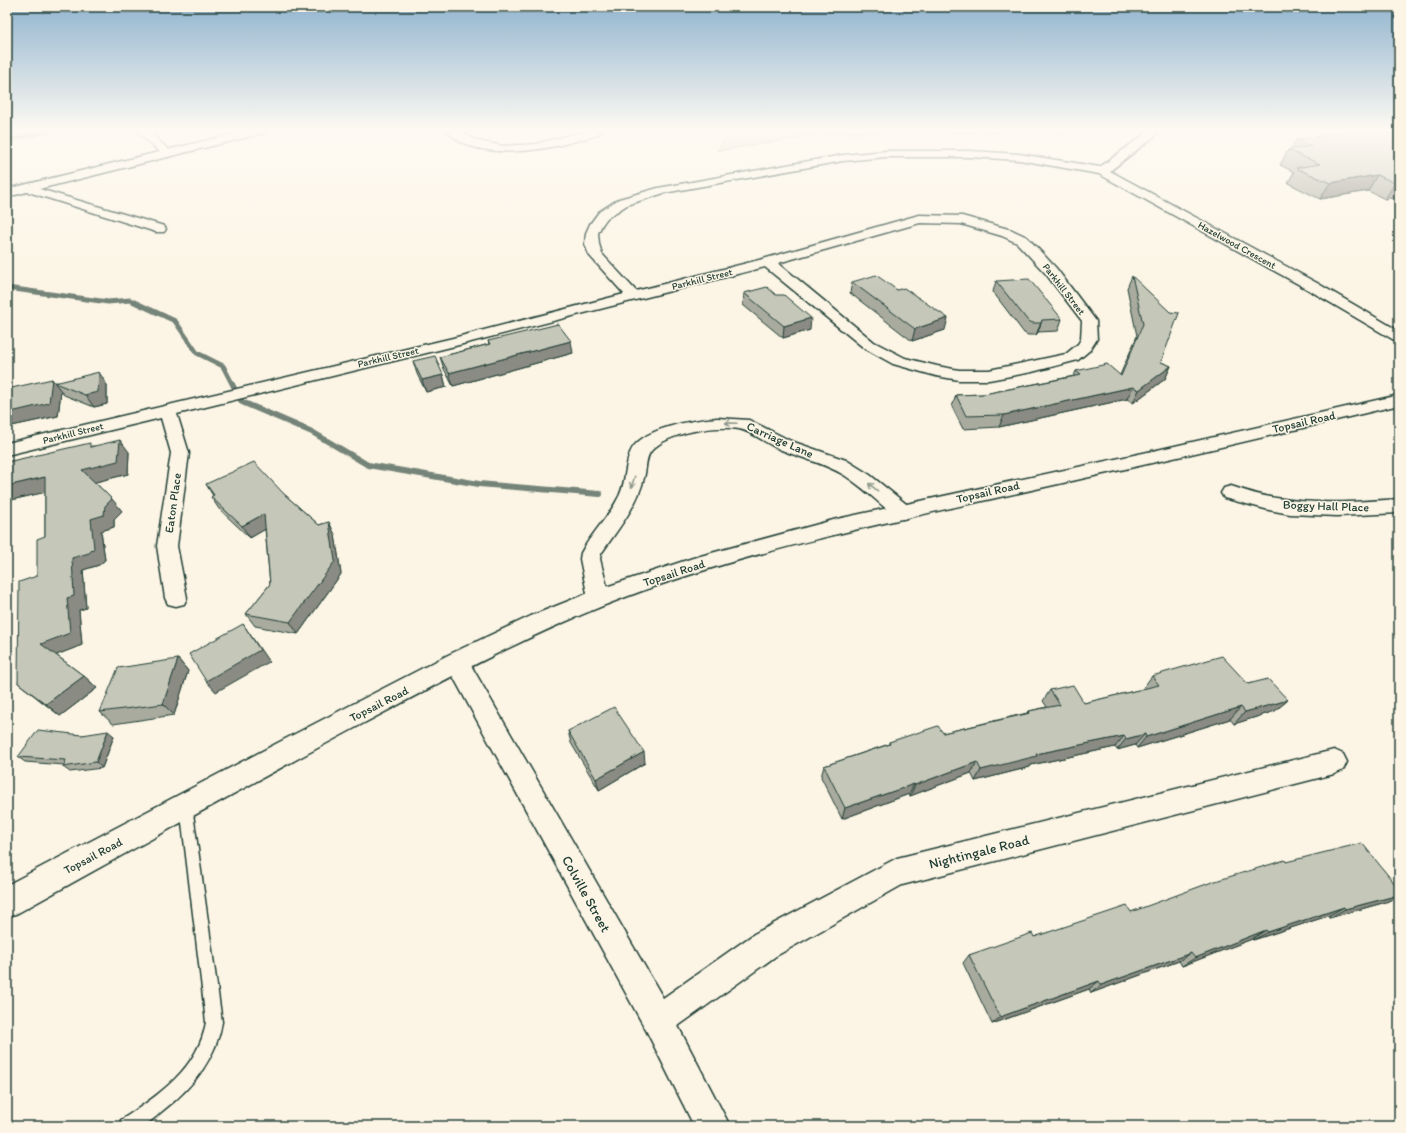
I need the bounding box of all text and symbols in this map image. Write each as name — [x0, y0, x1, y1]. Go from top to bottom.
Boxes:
street label: Hazelwood Crescent — [1196, 218, 1278, 272]
street label: Parkhill Street — [1040, 261, 1088, 318]
street label: Parkhill Street — [670, 265, 734, 293]
street label: Parkhill Street — [356, 344, 420, 370]
street label: Topsail Road — [1271, 408, 1337, 436]
street label: Parkhill Street — [41, 419, 105, 447]
one-way arrow — [725, 419, 738, 426]
street label: Carriage Lane — [744, 419, 816, 461]
street label: Eaton Place — [162, 472, 184, 534]
one-way arrow — [629, 476, 636, 489]
street label: Topsail Road — [955, 478, 1021, 506]
one-way arrow — [868, 483, 878, 492]
street label: Boggy Hall Place — [1283, 497, 1370, 515]
street label: Topsail Road — [641, 556, 707, 590]
street label: Topsail Road — [347, 683, 411, 725]
street label: Nightingale Road — [927, 831, 1031, 873]
street label: Topsail Road — [61, 835, 125, 877]
street label: Colville Street — [558, 853, 614, 935]

